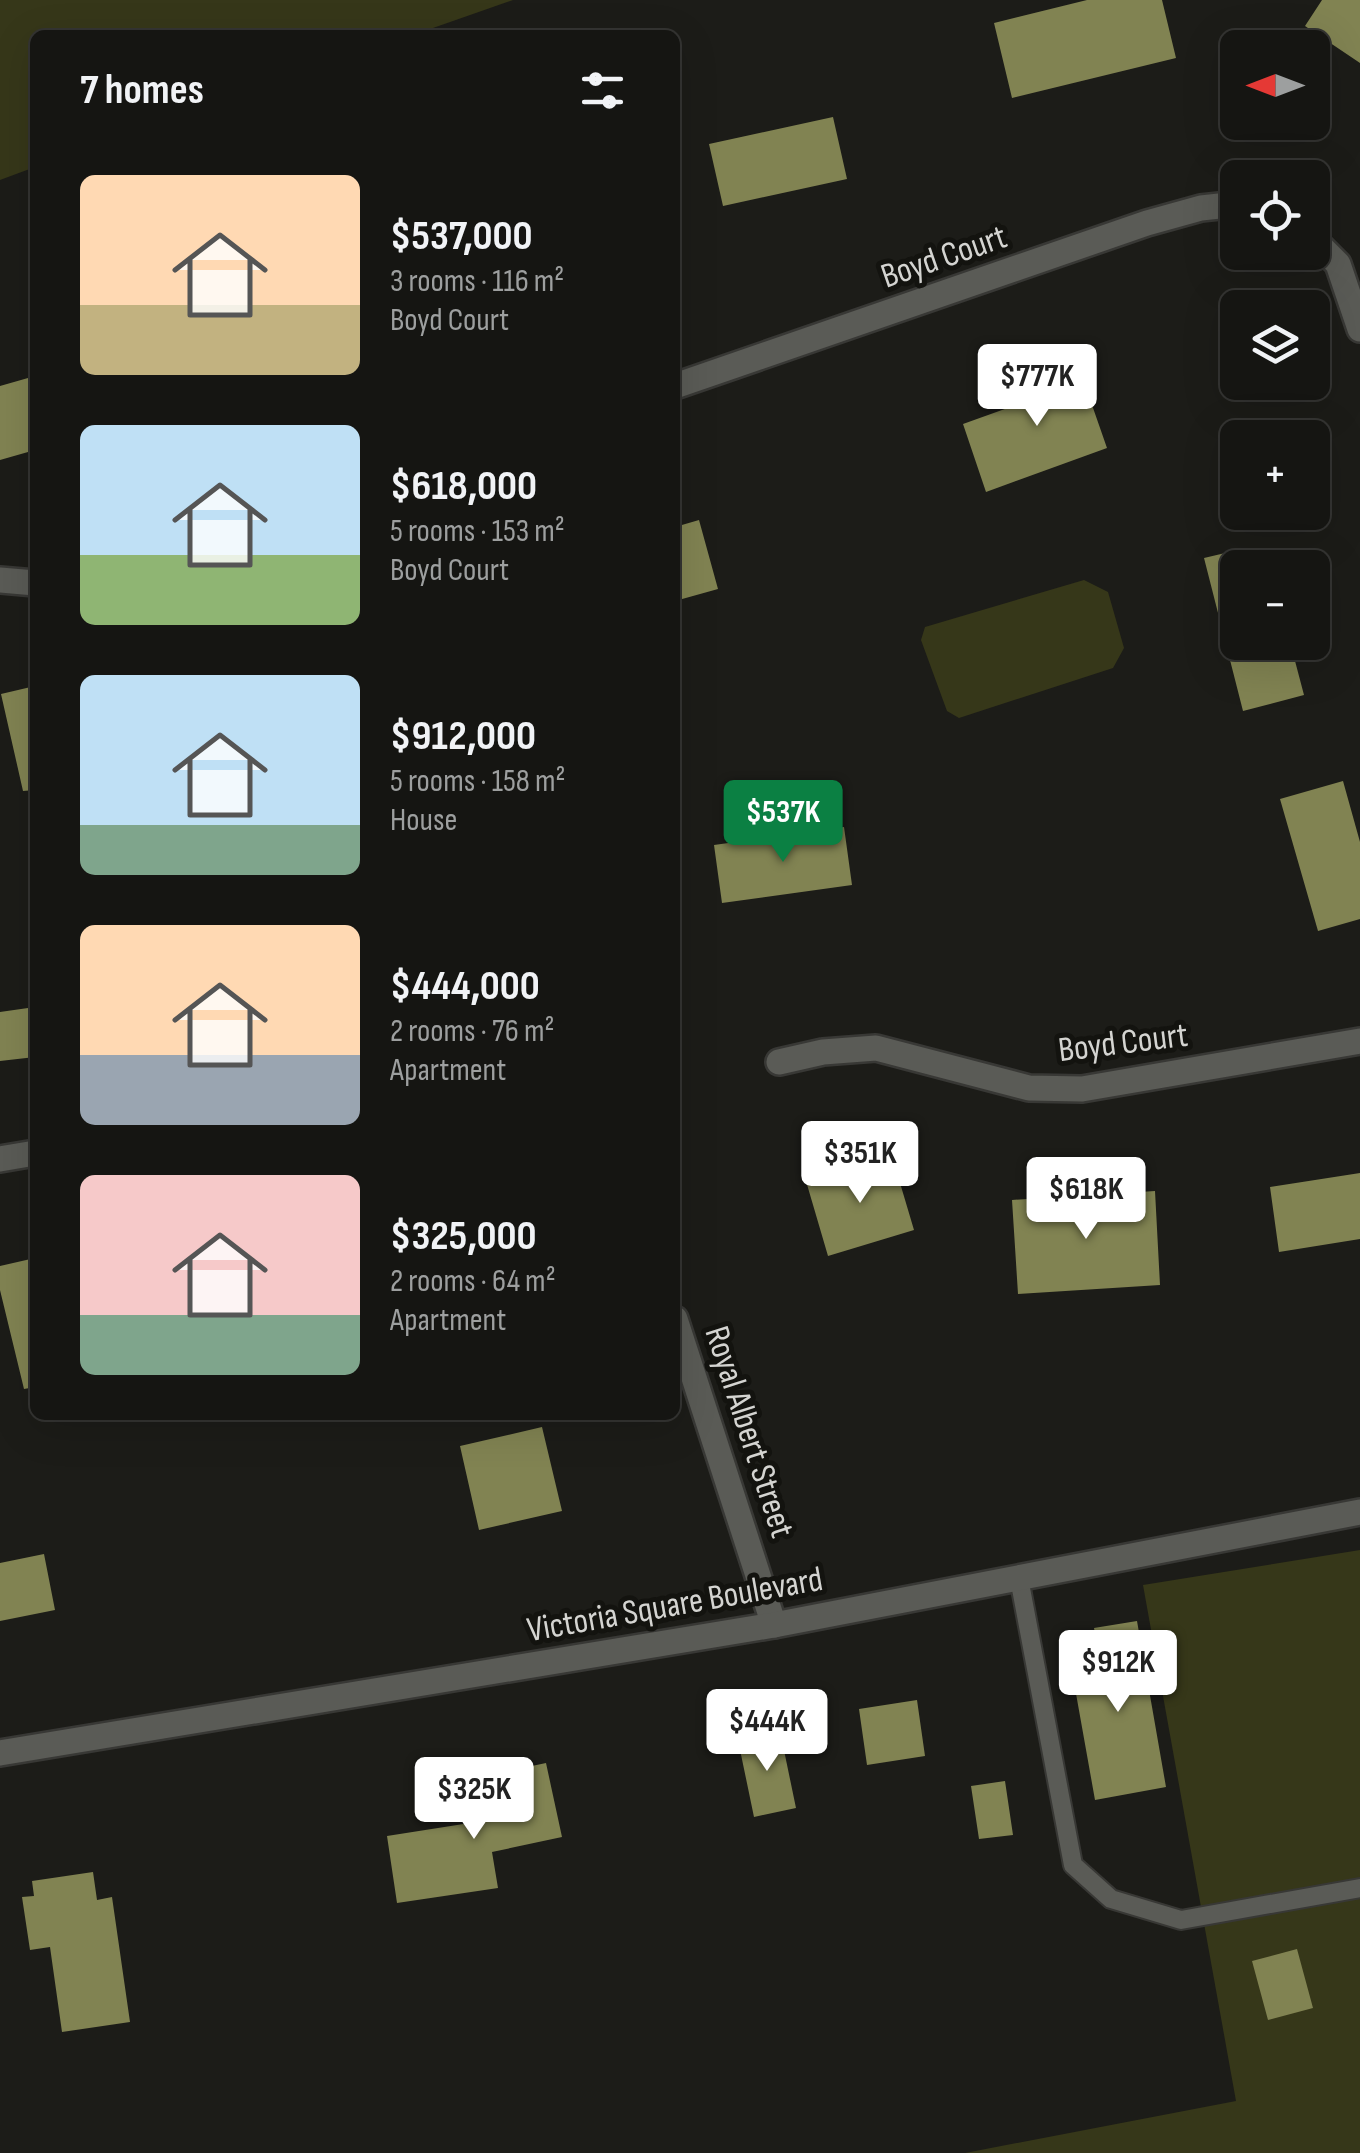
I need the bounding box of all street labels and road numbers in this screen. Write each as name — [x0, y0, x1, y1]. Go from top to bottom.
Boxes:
street label: Boyd Court — [875, 215, 1013, 299]
street label: Boyd Court — [1056, 1014, 1190, 1072]
street label: Royal Albert Street — [695, 1321, 803, 1543]
street label: Victoria Square Boulevard — [524, 1558, 826, 1652]

